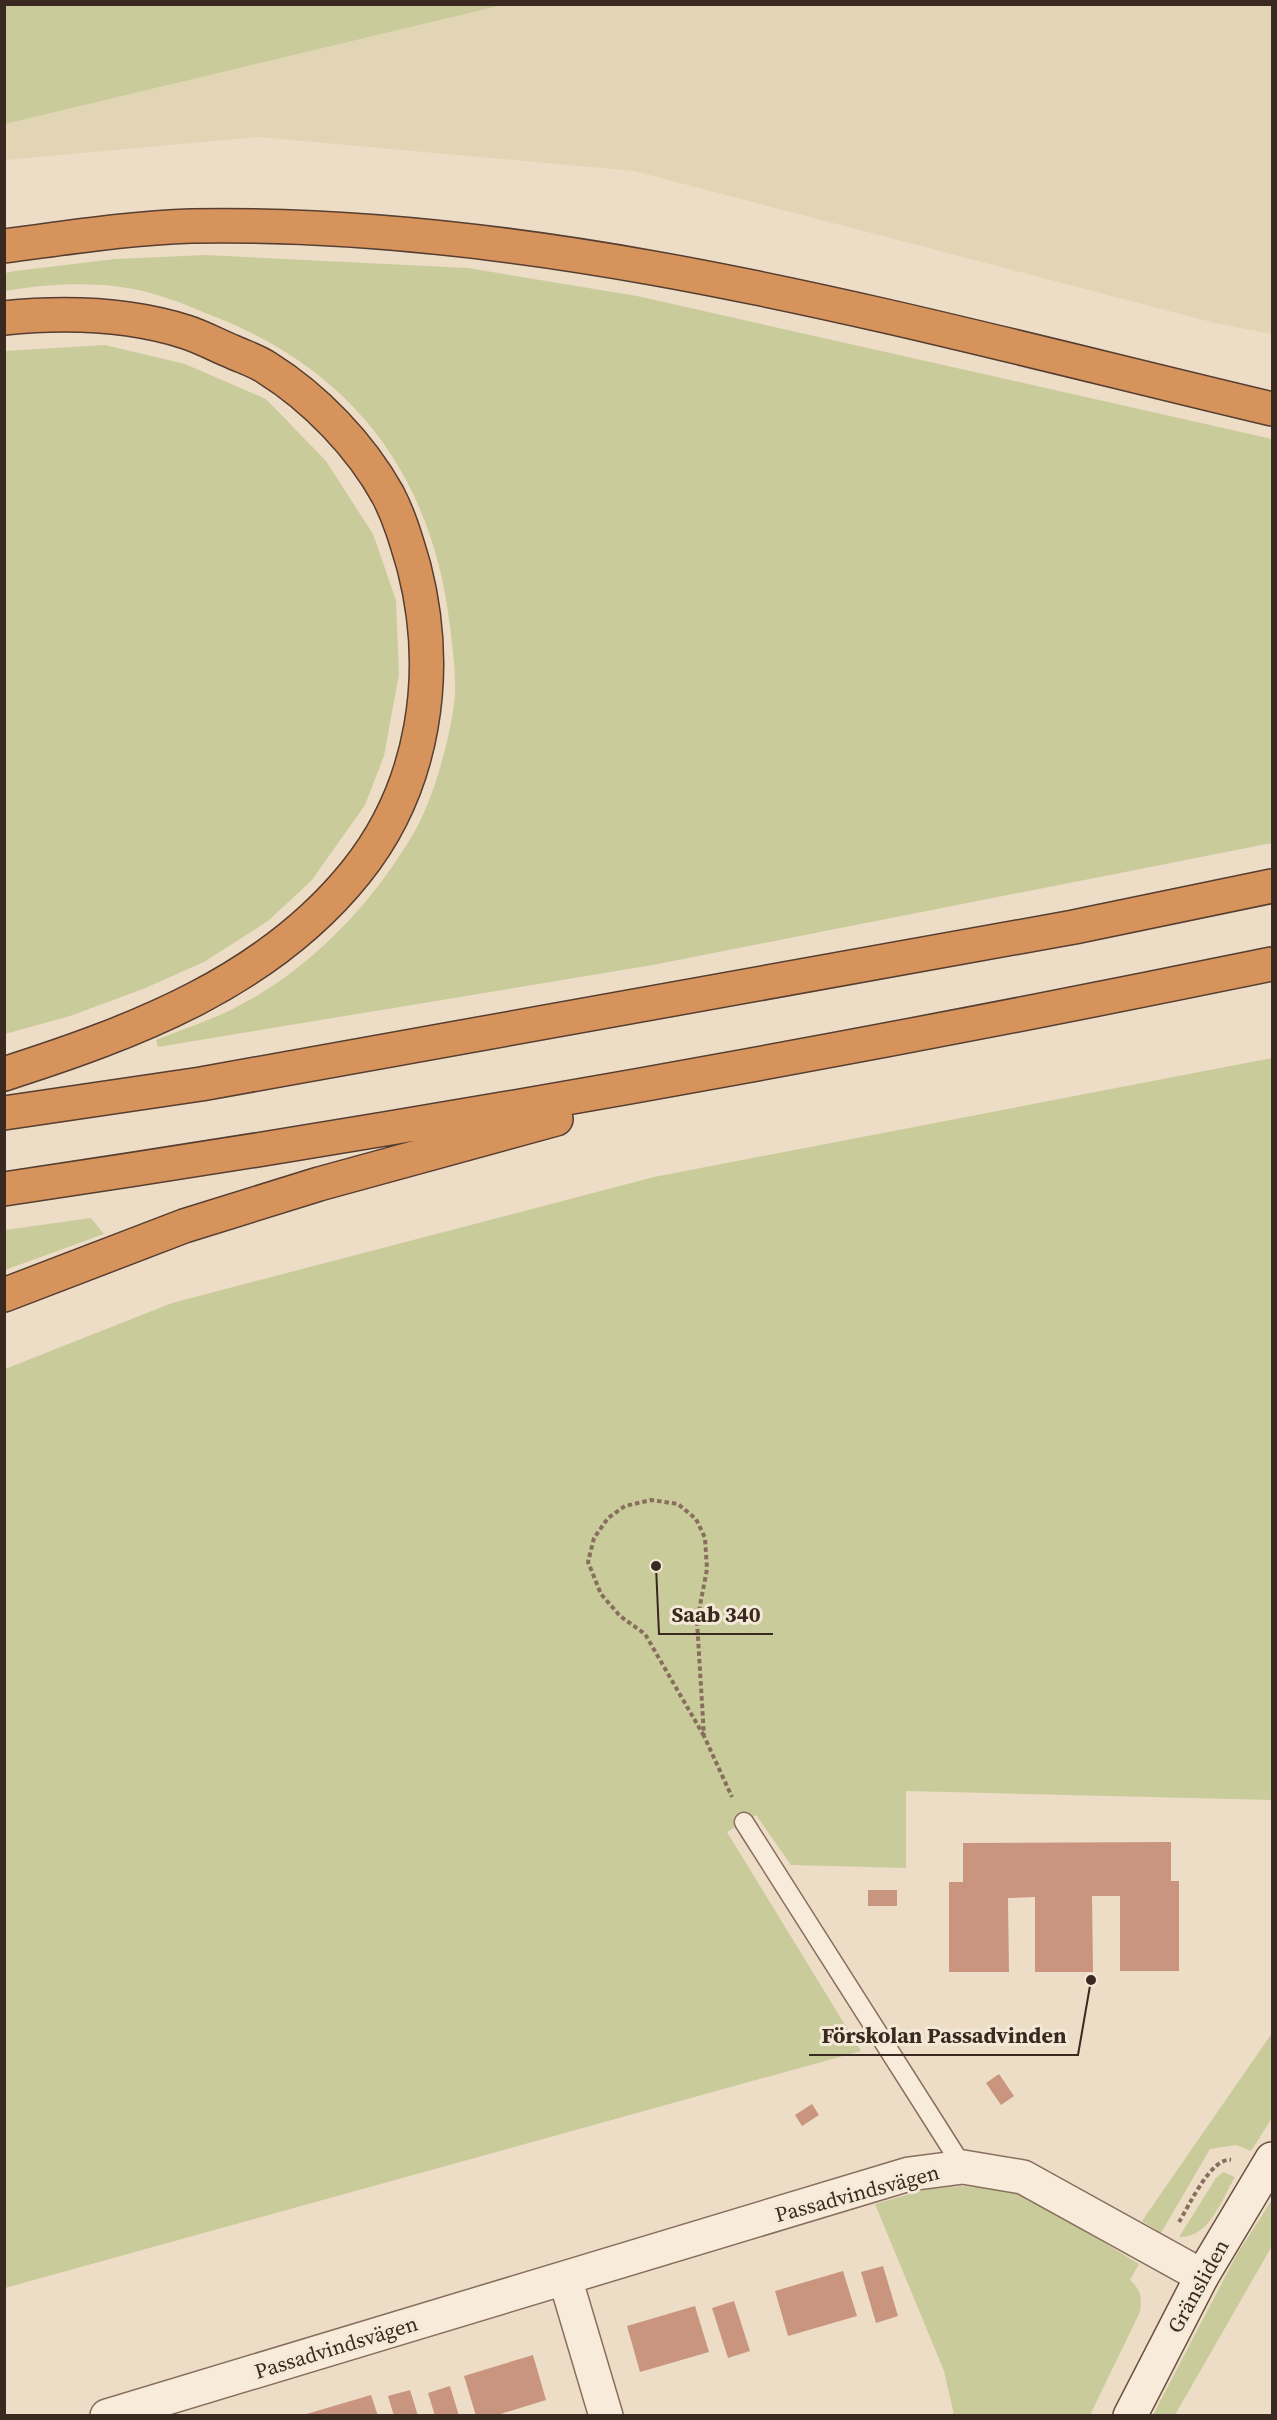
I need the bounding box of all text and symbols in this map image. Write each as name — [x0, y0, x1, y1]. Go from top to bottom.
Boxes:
callout: Saab 340 — [659, 1594, 773, 1634]
text: Saab 340 — [671, 1599, 761, 1629]
callout: Förskolan Passadvinden — [809, 2015, 1078, 2055]
text: Förskolan Passadvinden — [822, 2020, 1067, 2050]
street label: Passadvindsvägen — [772, 2157, 943, 2229]
street label: Gränsliden — [1160, 2234, 1236, 2338]
street label: Passadvindsvägen — [251, 2308, 421, 2386]

